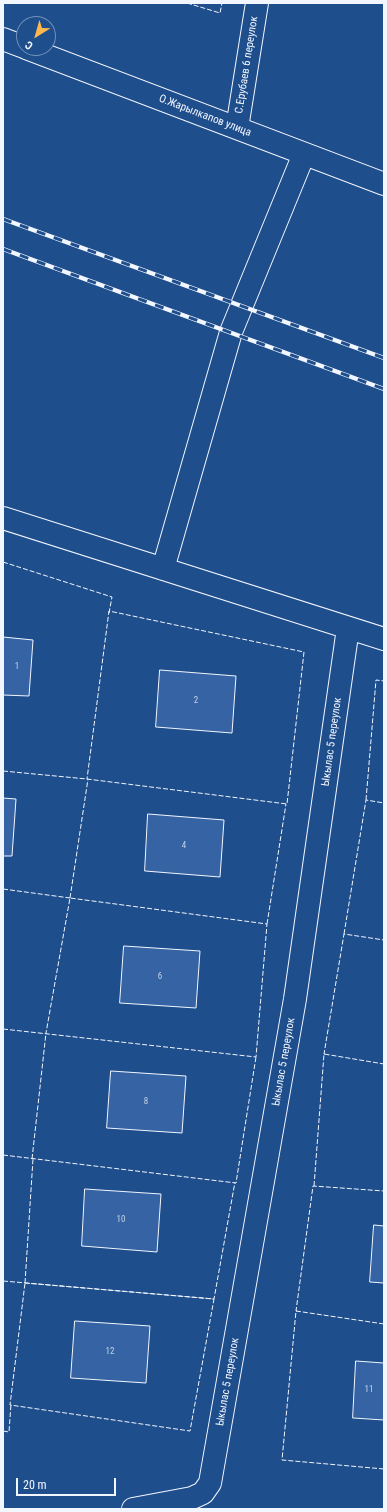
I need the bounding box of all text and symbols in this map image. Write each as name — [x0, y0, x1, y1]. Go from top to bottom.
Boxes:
street label: С.Ерубаев 6 переулок — [233, 15, 261, 115]
north arrow — [16, 16, 56, 56]
text: С — [23, 38, 35, 52]
street label: О.Жарылкапов улица — [157, 92, 253, 140]
house number: 1 — [15, 662, 19, 672]
house number: 2 — [194, 696, 198, 706]
street label: Ыкылас 5 переулок — [319, 697, 345, 787]
house number: 4 — [182, 841, 186, 851]
house number: 6 — [158, 972, 162, 982]
street label: Ыкылас 5 переулок — [270, 1017, 298, 1107]
house number: 8 — [144, 1097, 148, 1107]
house number: 10 — [117, 1215, 125, 1225]
street label: Ыкылас 5 переулок — [214, 1337, 242, 1427]
house number: 12 — [106, 1347, 114, 1357]
house number: 11 — [365, 1385, 373, 1395]
scale bar — [18, 1470, 118, 1496]
text: 20 m — [23, 1478, 47, 1492]

